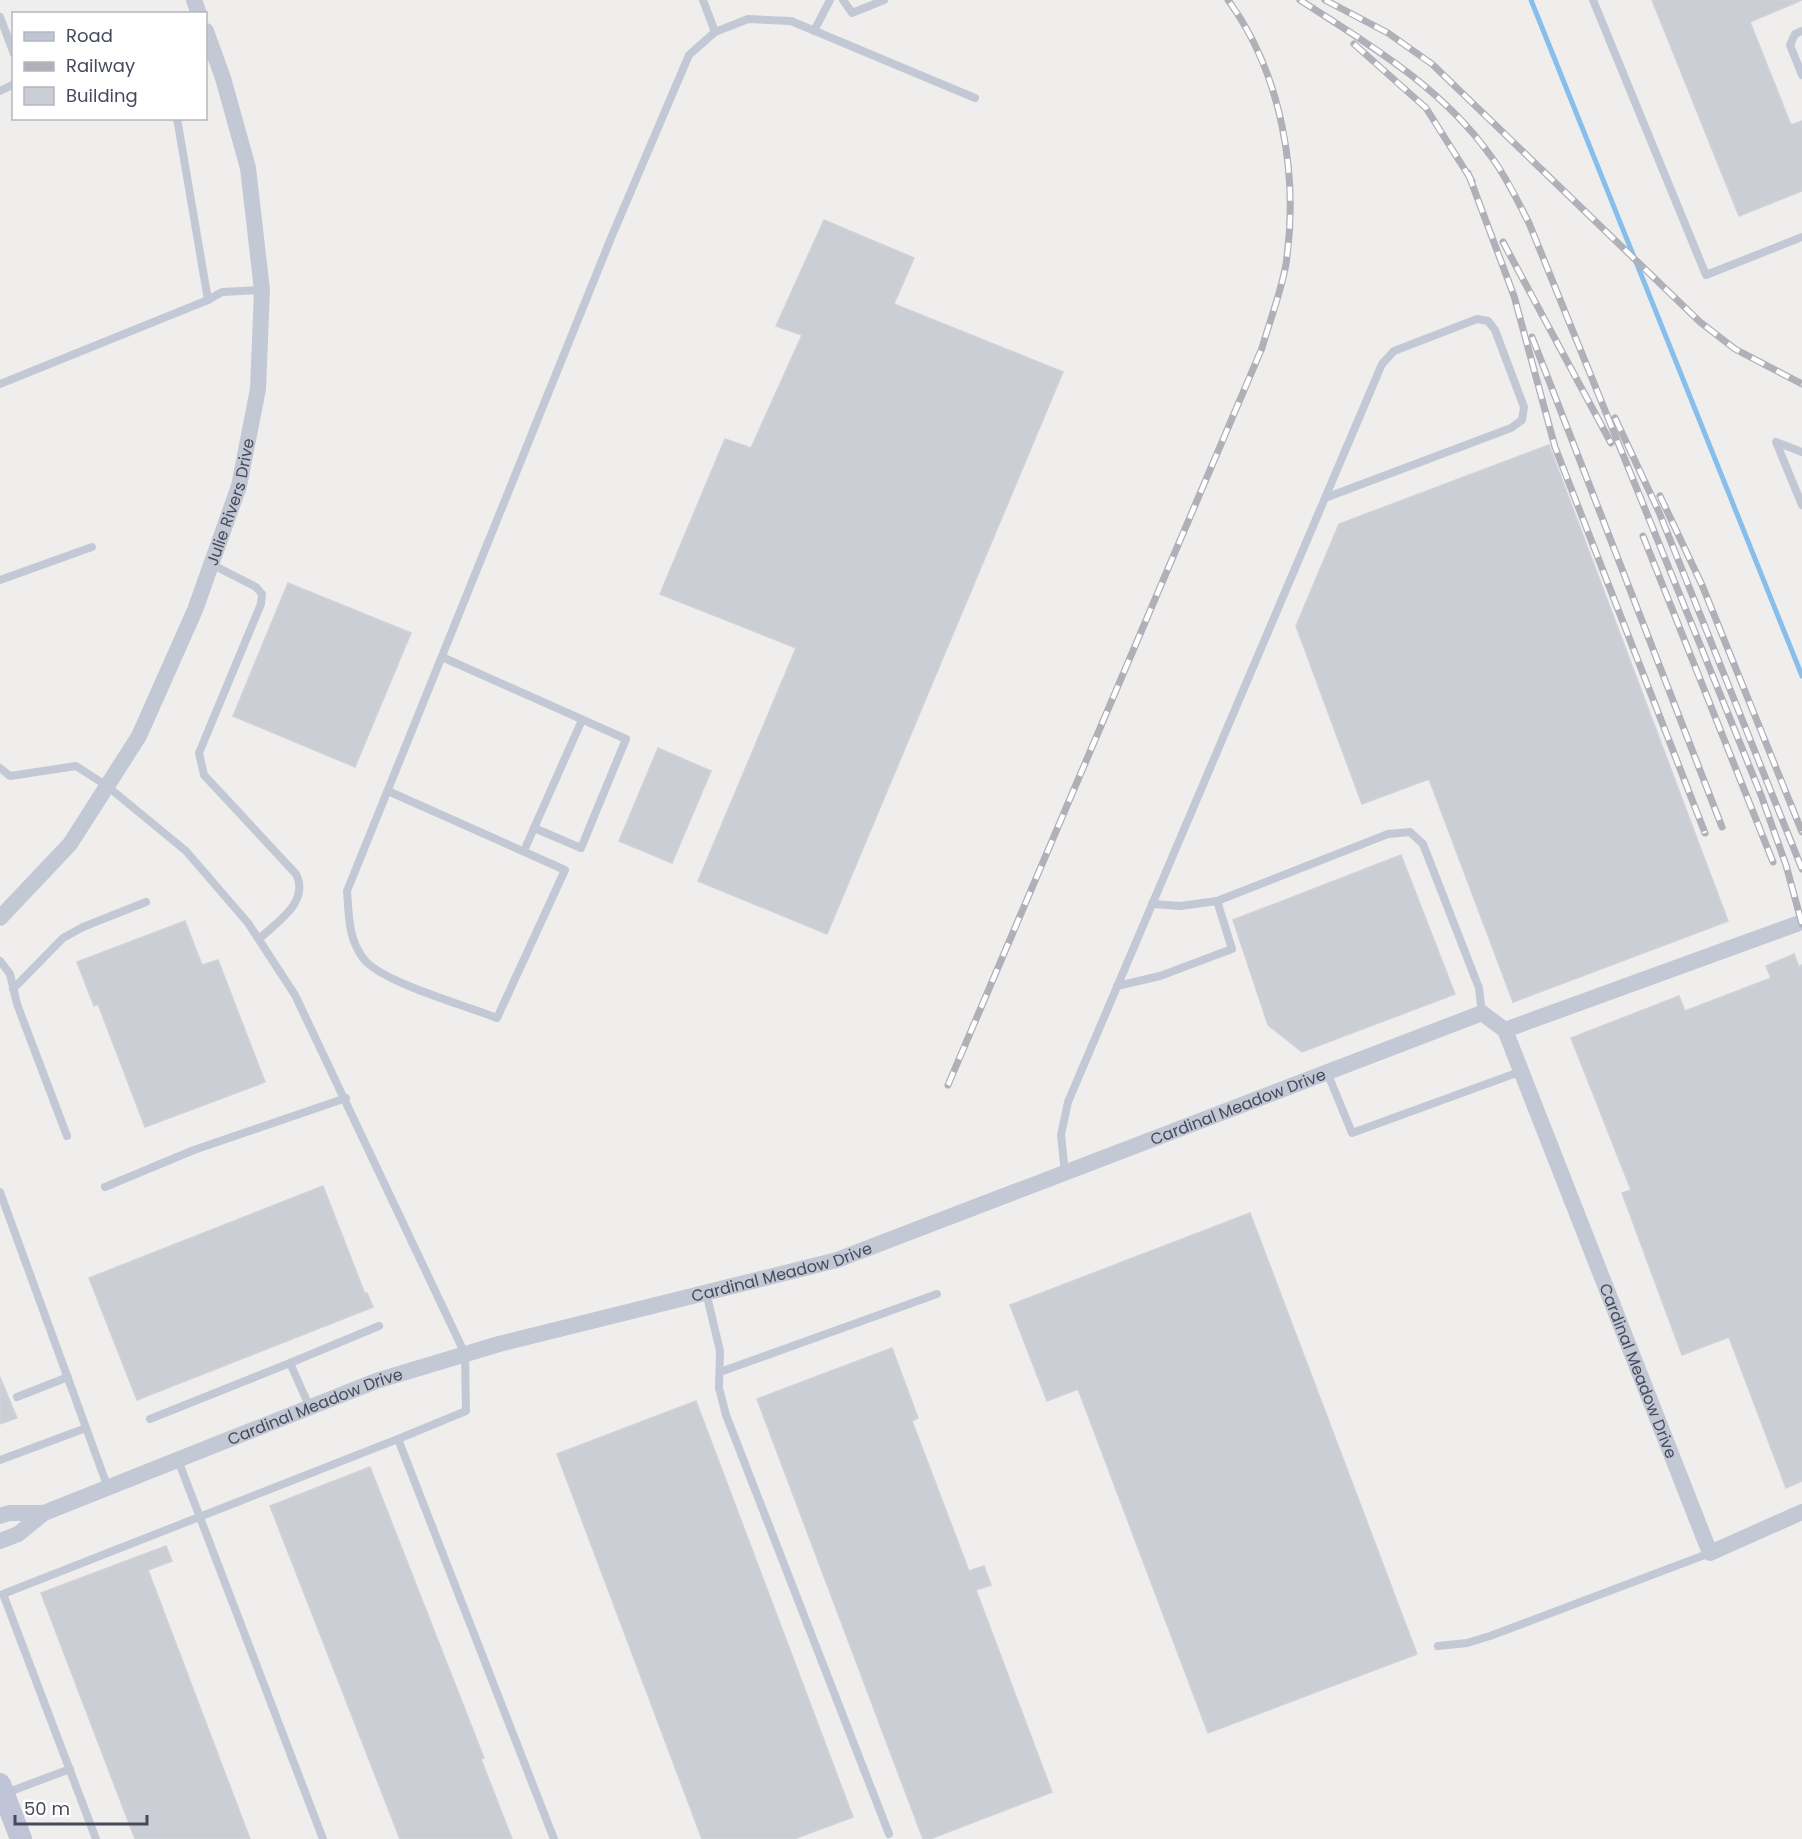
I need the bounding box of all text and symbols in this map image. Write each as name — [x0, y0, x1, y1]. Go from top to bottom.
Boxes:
legend — [12, 12, 207, 120]
text: Road — [66, 23, 113, 48]
text: Railway — [66, 53, 135, 78]
text: Building — [66, 83, 138, 108]
street label: Julie Rivers Drive — [201, 436, 260, 569]
street label: Cardinal Meadow Drive — [1147, 1063, 1329, 1151]
street label: Cardinal Meadow Drive — [689, 1237, 875, 1308]
street label: Cardinal Meadow Drive — [1593, 1280, 1683, 1462]
street label: Cardinal Meadow Drive — [224, 1363, 406, 1451]
scale bar — [15, 1788, 147, 1826]
text: 50 m — [24, 1796, 70, 1821]

